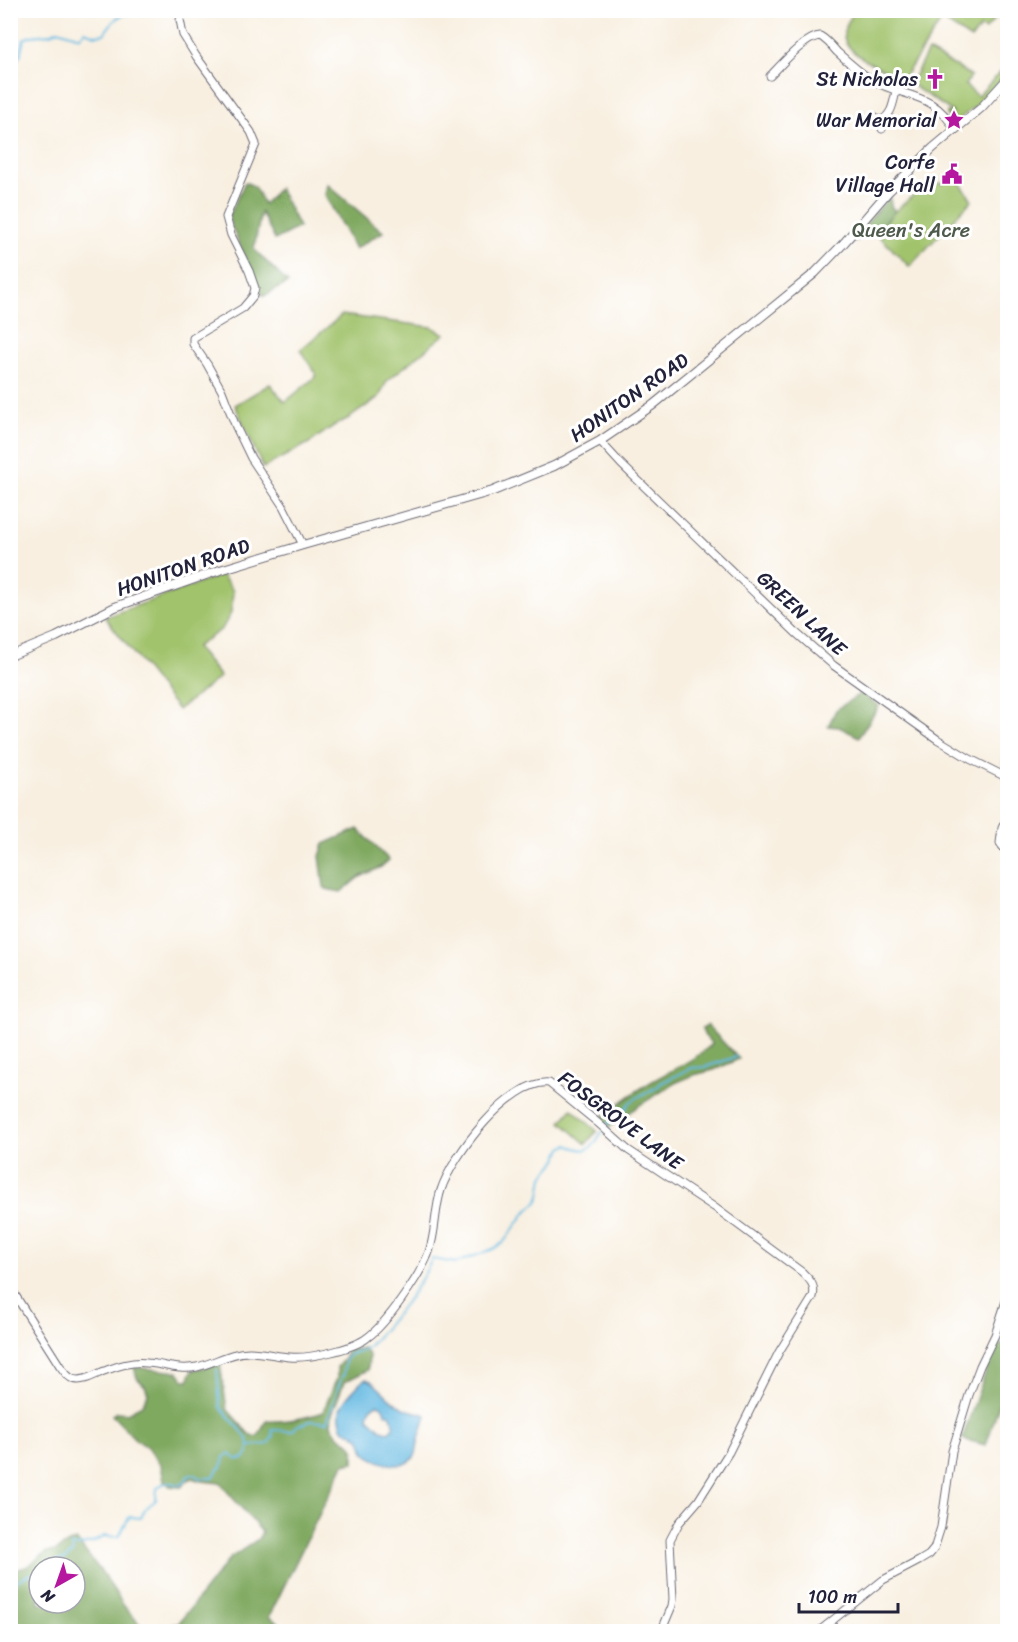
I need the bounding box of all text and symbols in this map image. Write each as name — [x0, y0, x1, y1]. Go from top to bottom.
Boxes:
place label: St Nicholas — [816, 62, 919, 97]
church icon: St Nicholas — [923, 67, 947, 91]
place label: War Memorial — [816, 103, 938, 138]
place icon: War Memorial — [942, 108, 966, 132]
place label: Corfe Village Hall — [836, 145, 936, 203]
public building icon: Corfe Village Hall — [940, 162, 964, 186]
park label: Queen's Acre — [852, 213, 970, 248]
street label: HONITON ROAD — [562, 343, 696, 452]
street label: HONITON ROAD — [112, 528, 255, 607]
street label: GREEN LANE — [748, 562, 856, 666]
street label: FOSGROVE LANE — [550, 1061, 692, 1180]
north arrow — [27, 1555, 87, 1615]
scale bar — [799, 1576, 898, 1614]
text: N — [33, 1581, 62, 1611]
text: 100 m — [808, 1581, 857, 1613]

